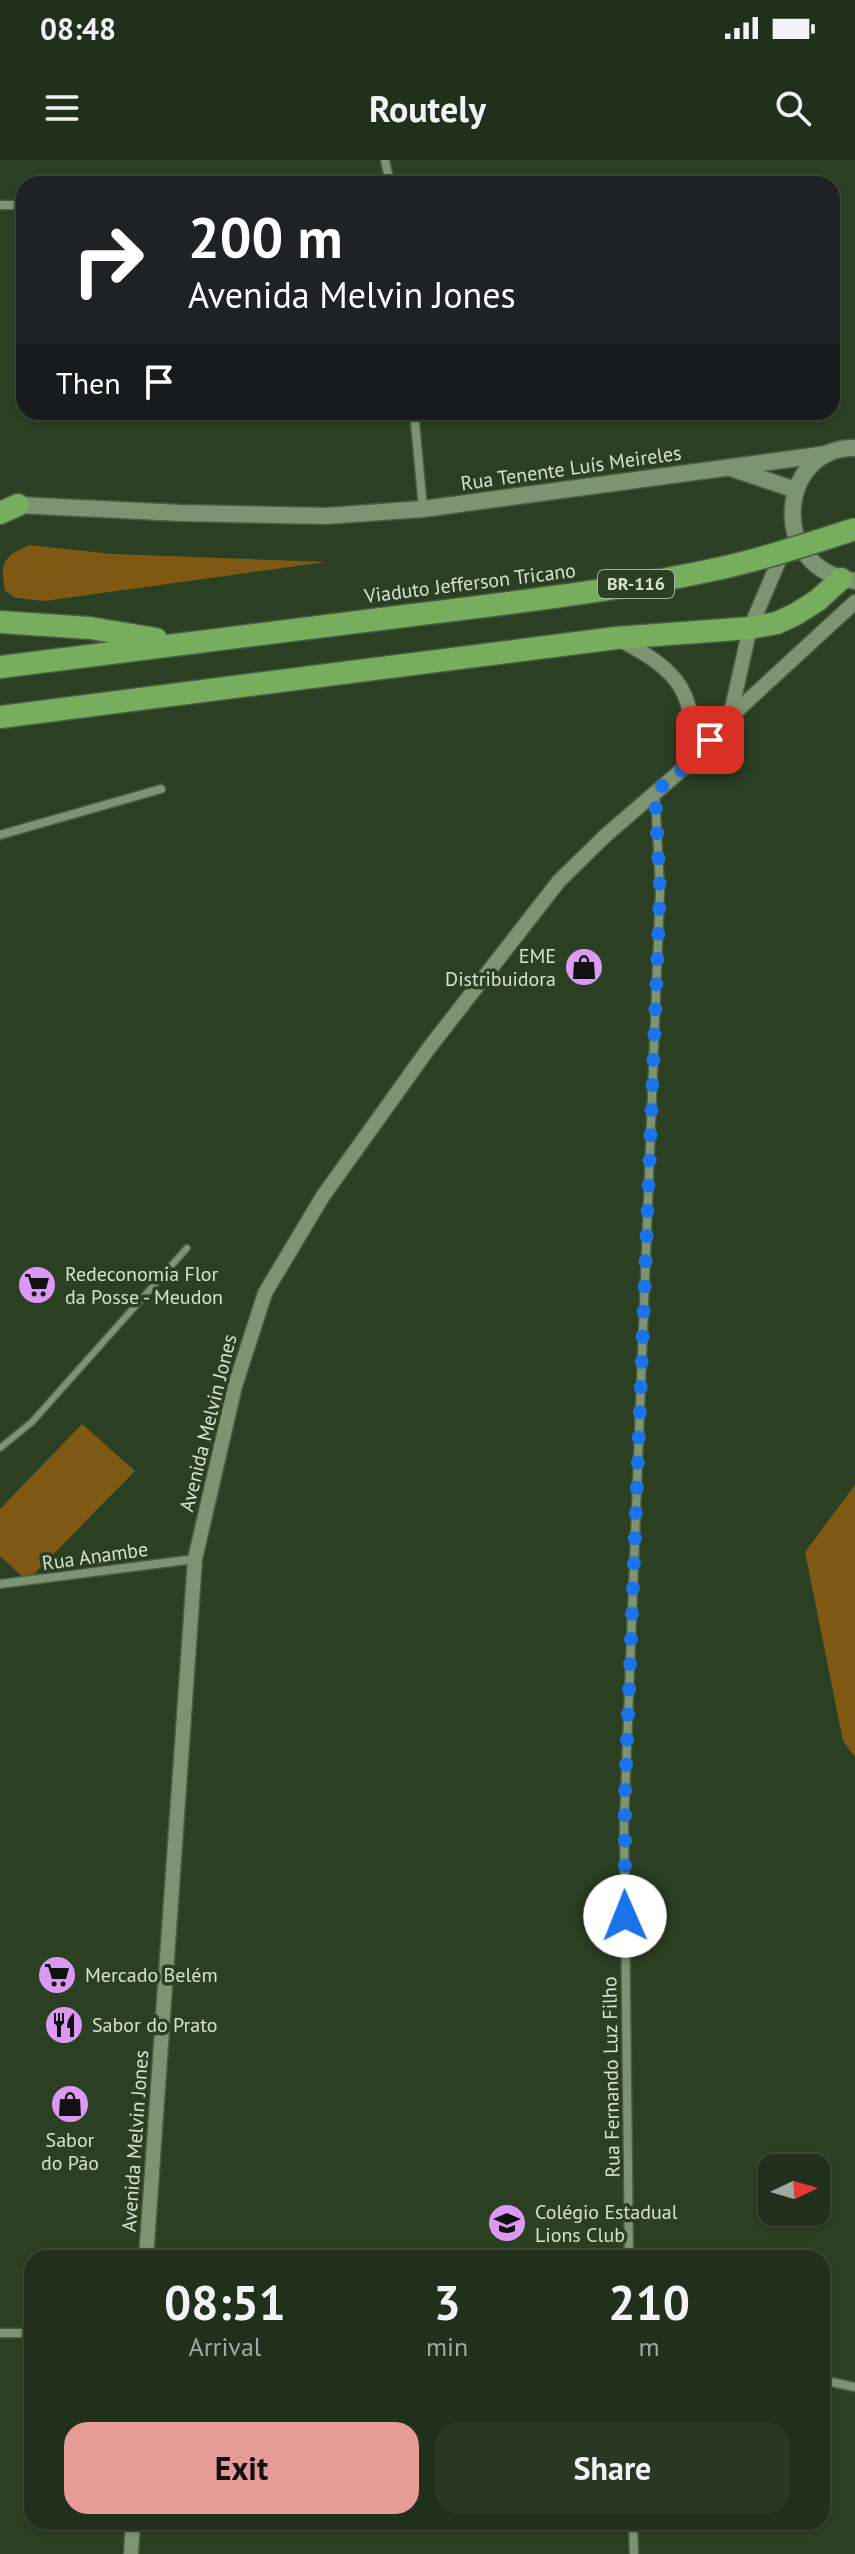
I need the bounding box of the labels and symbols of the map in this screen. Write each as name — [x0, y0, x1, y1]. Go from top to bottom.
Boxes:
street label: Rua Tenente Luís Meireles — [459, 440, 683, 496]
street label: Viaduto Jefferson Tricano — [362, 557, 577, 609]
road number: BR-116 — [598, 570, 674, 598]
pin — [676, 706, 744, 774]
place label: EME Distribuidora — [445, 943, 556, 992]
shop icon: EME Distribuidora — [563, 946, 605, 988]
place label: Redeconomia Flor da Posse - Meudon — [65, 1261, 223, 1310]
supermarket icon: Redeconomia Flor da Posse - Meudon — [16, 1264, 58, 1306]
street label: Avenida Melvin Jones — [173, 1332, 243, 1514]
street label: Rua Anambe — [40, 1536, 150, 1576]
position arrow — [583, 1874, 667, 1958]
supermarket icon: Mercado Belém — [36, 1954, 78, 1996]
place label: Mercado Belém — [85, 1962, 218, 1988]
street label: Rua Fernando Luz Filho — [596, 1976, 626, 2178]
restaurant icon: Sabor do Prato — [43, 2004, 85, 2046]
place label: Sabor do Prato — [92, 2012, 218, 2038]
street label: Avenida Melvin Jones — [116, 2049, 154, 2233]
shop icon: Sabor do Pão — [49, 2083, 91, 2125]
place label: Sabor do Pão — [41, 2127, 99, 2176]
north arrow — [758, 2154, 830, 2226]
place label: Colégio Estadual Lions Club — [535, 2199, 678, 2248]
school or university icon: Colégio Estadual Lions Club — [486, 2202, 528, 2244]

